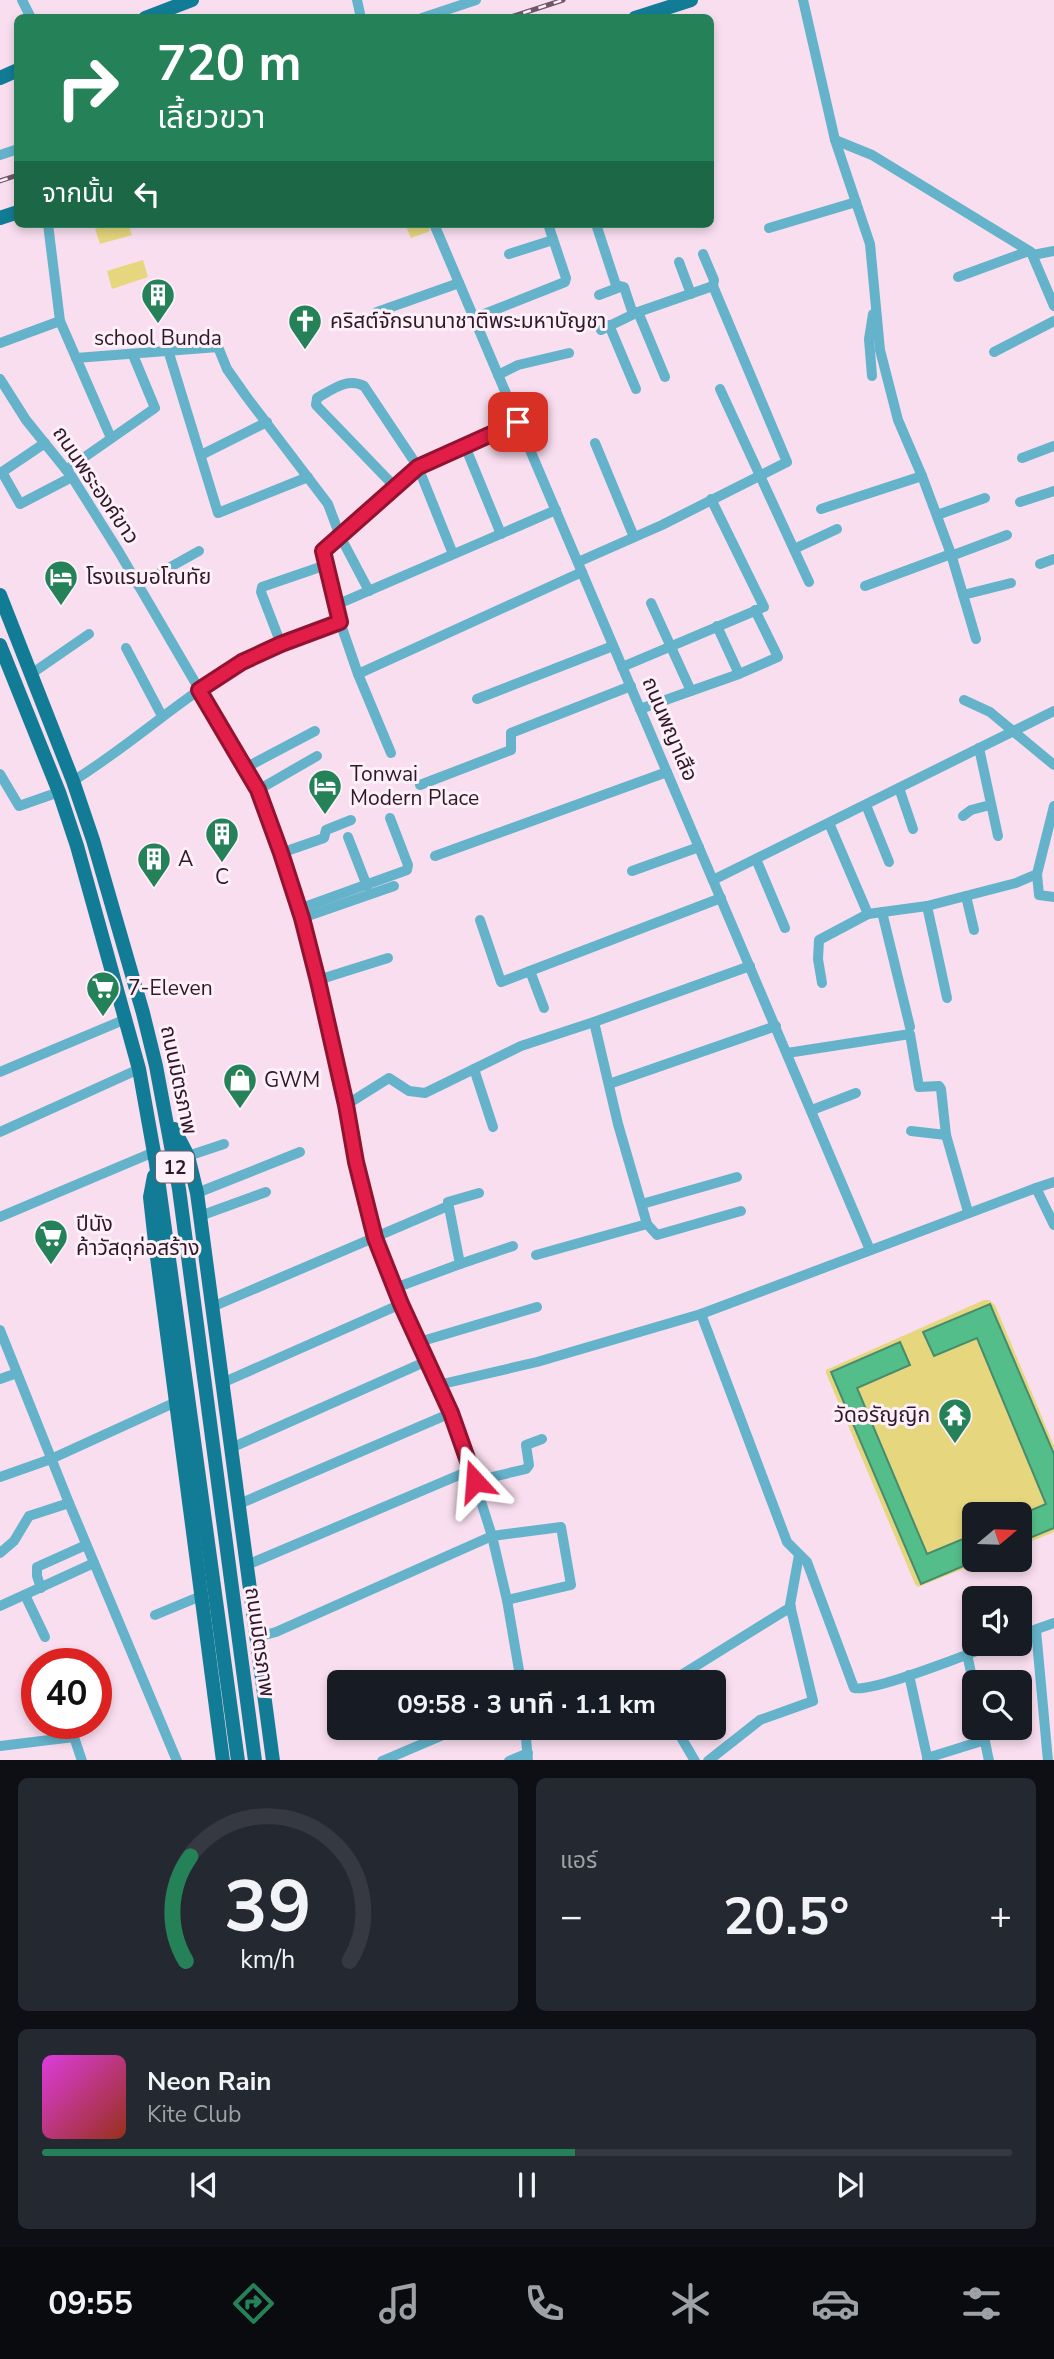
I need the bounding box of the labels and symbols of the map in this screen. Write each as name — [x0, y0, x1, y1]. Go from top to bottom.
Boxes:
building icon: school Bunda — [139, 276, 177, 325]
church icon: คริสต์จักรนานาชาติพระมหาบัญชา — [286, 302, 324, 351]
place label: คริสต์จักรนานาชาติพระมหาบัญชา — [330, 307, 606, 335]
place label: school Bunda — [94, 324, 222, 352]
pin — [488, 392, 548, 452]
street label: ถนนพระองค์ขาว — [46, 420, 146, 550]
hotel icon: โรงแรมอโณทัย — [42, 558, 80, 607]
place label: โรงแรมอโณทัย — [86, 563, 211, 591]
street label: ถนนพญาเสือ — [635, 673, 705, 785]
place label: Tonwai Modern Place — [350, 760, 479, 812]
hotel icon: Tonwai Modern Place — [306, 767, 344, 816]
building icon: C — [203, 815, 241, 864]
building icon: A — [135, 840, 173, 889]
place label: A — [178, 845, 193, 873]
place label: C — [215, 863, 229, 891]
supermarket icon: 7-Eleven — [84, 969, 122, 1018]
place label: 7-Eleven — [128, 974, 213, 1002]
street label: ถนนมิตรภาพ — [154, 1023, 204, 1137]
shop icon: GWM — [221, 1061, 259, 1110]
place label: GWM — [264, 1066, 320, 1094]
road number: 12 — [156, 1152, 194, 1182]
place label: ปีนัง ค้าวัสดุก่อสร้าง — [76, 1210, 199, 1262]
supermarket icon: ปีนัง ค้าวัสดุก่อสร้าง — [32, 1217, 70, 1266]
temple icon: วัดอรัญญิก — [936, 1396, 974, 1445]
place label: วัดอรัญญิก — [834, 1401, 930, 1429]
position arrow — [438, 1444, 512, 1518]
north arrow — [962, 1502, 1032, 1572]
street label: ถนนมิตรภาพ — [238, 1585, 282, 1699]
speed limit sign: 40 — [21, 1648, 112, 1739]

